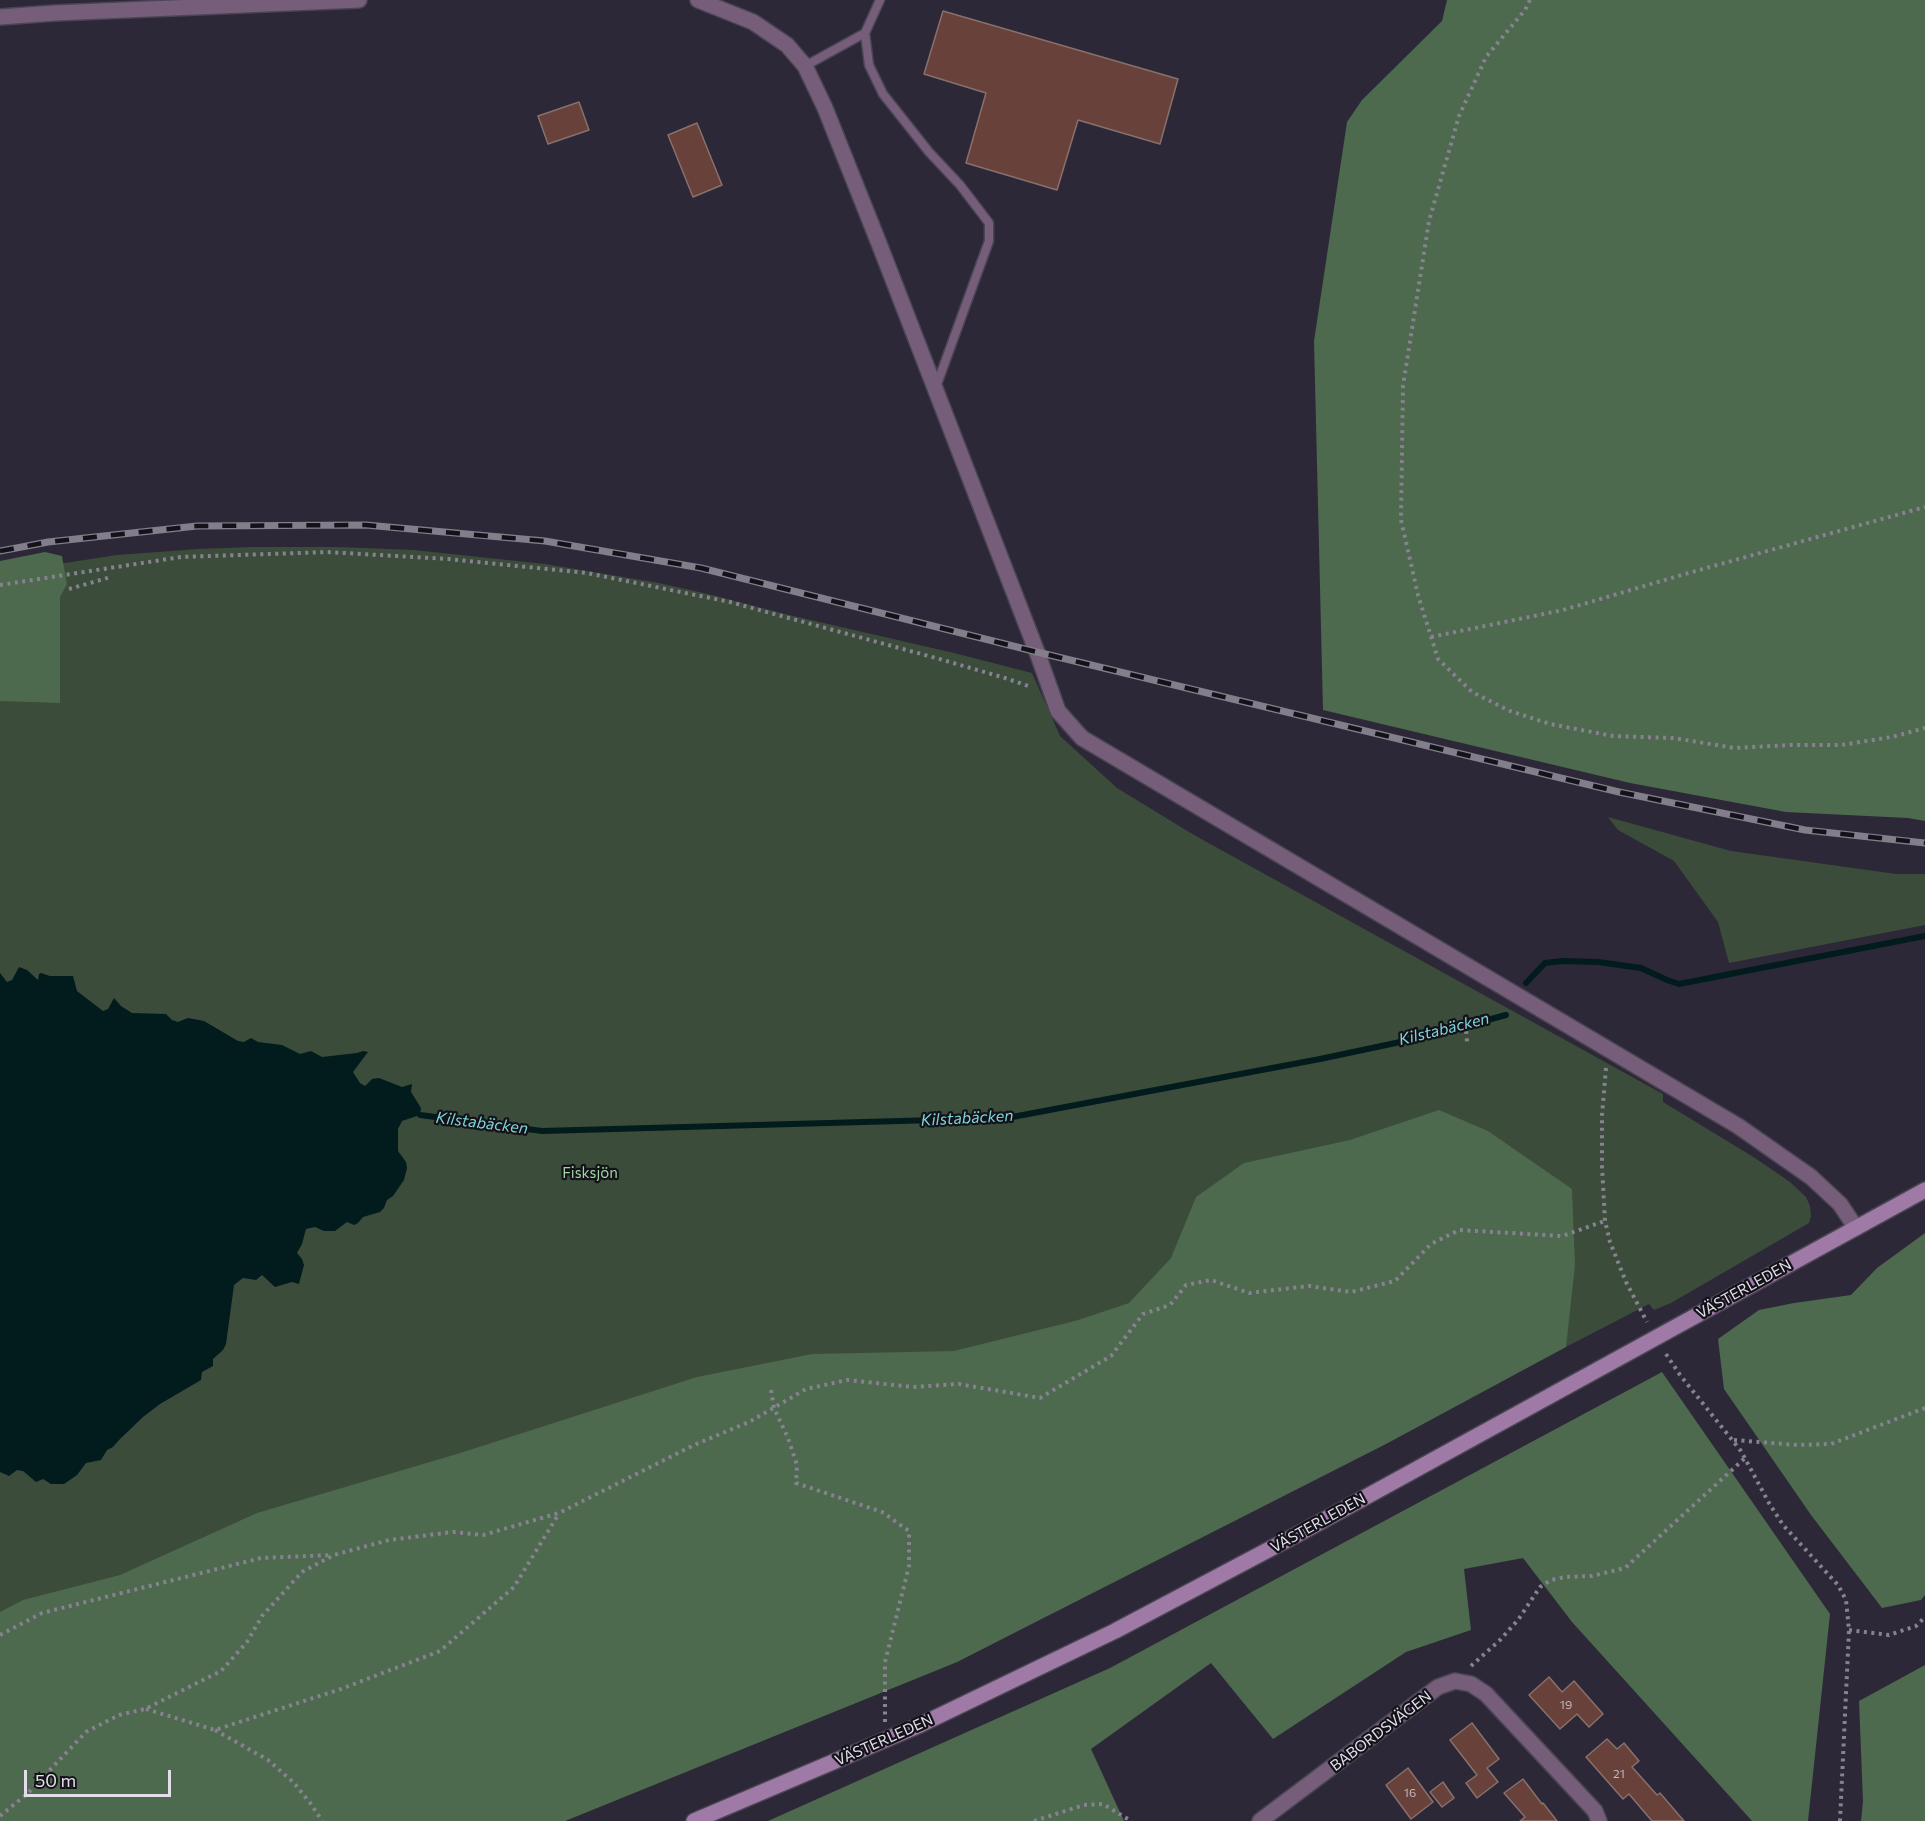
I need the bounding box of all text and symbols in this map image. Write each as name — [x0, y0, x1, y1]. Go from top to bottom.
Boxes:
water label: Kilstabäcken — [1397, 1008, 1491, 1050]
water label: Kilstabäcken — [920, 1106, 1014, 1130]
water label: Kilstabäcken — [435, 1108, 529, 1138]
park label: Fisksjön — [562, 1164, 618, 1182]
street label: VÄSTERLEDEN — [1694, 1256, 1794, 1322]
street label: VÄSTERLEDEN — [1268, 1490, 1368, 1556]
street label: BABORDSVÄGEN — [1327, 1687, 1435, 1775]
house number: 19 — [1560, 1698, 1572, 1712]
street label: VÄSTERLEDEN — [832, 1710, 936, 1770]
scale bar — [27, 1758, 174, 1796]
house number: 21 — [1613, 1767, 1625, 1781]
text: 50 m — [35, 1769, 76, 1791]
house number: 16 — [1404, 1786, 1416, 1800]

